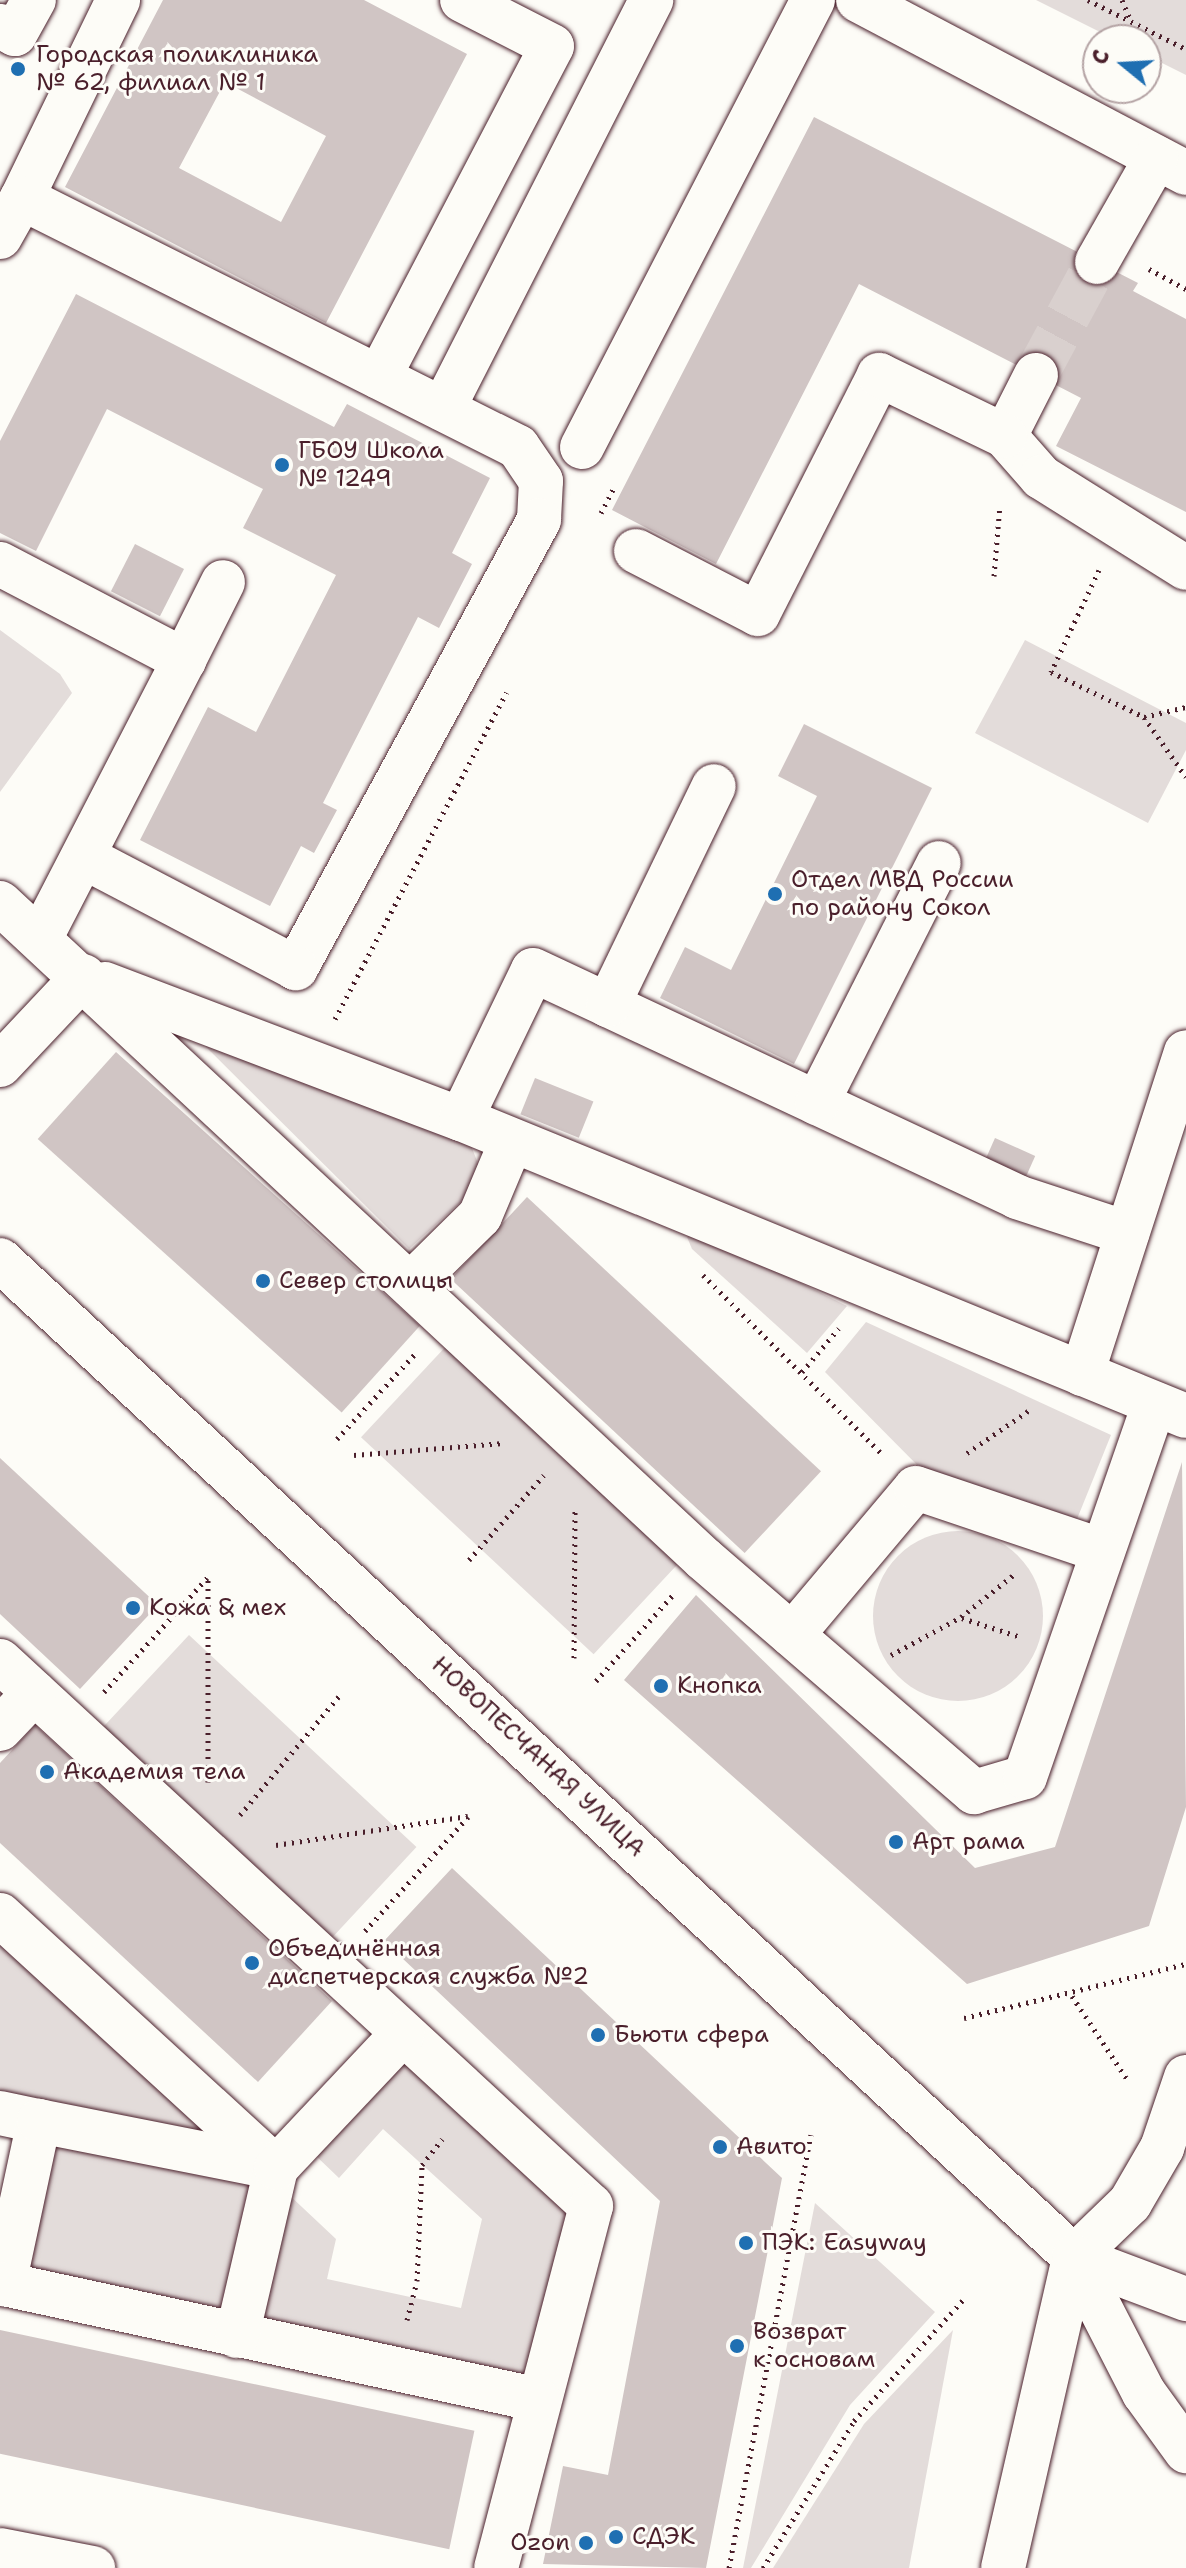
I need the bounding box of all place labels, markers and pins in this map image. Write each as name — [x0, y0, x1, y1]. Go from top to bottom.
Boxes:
place label: Городская поликлиника № 62, филиал № 1 — [36, 41, 318, 97]
marker: Городская поликлиника № 62, филиал № 1 — [7, 58, 29, 80]
place label: ГБОУ Школа № 1249 — [298, 437, 444, 493]
marker: ГБОУ Школа № 1249 — [273, 456, 291, 474]
place label: Отдел МВД России по району Сокол — [791, 866, 1014, 922]
marker: Отдел МВД России по району Сокол — [766, 885, 784, 903]
place label: Север столицы — [279, 1267, 453, 1295]
marker: Север столицы — [254, 1272, 272, 1290]
place label: Кожа & мех — [149, 1594, 286, 1622]
marker: Кожа & мех — [124, 1599, 142, 1617]
place label: Кнопка — [677, 1672, 762, 1700]
marker: Кнопка — [652, 1677, 670, 1695]
place label: Академия тела — [63, 1758, 245, 1786]
marker: Академия тела — [38, 1763, 56, 1781]
place label: Арт рама — [912, 1828, 1025, 1856]
marker: Арт рама — [887, 1833, 905, 1851]
place label: Объединённая диспетчерская служба №2 — [268, 1935, 589, 1991]
marker: Объединённая диспетчерская служба №2 — [243, 1954, 261, 1972]
place label: Бьюти сфера — [614, 2021, 769, 2049]
marker: Бьюти сфера — [589, 2026, 607, 2044]
place label: Авито — [736, 2133, 807, 2161]
marker: Авито — [711, 2138, 729, 2156]
place label: ПЭК: Easyway — [762, 2229, 927, 2257]
marker: ПЭК: Easyway — [737, 2234, 755, 2252]
place label: Возврат к основам — [753, 2318, 875, 2374]
marker: Возврат к основам — [728, 2337, 746, 2355]
place label: СДЭК — [632, 2523, 695, 2551]
marker: СДЭК — [607, 2528, 625, 2546]
place label: Ozon — [510, 2529, 570, 2557]
marker: Ozon — [577, 2534, 595, 2552]

